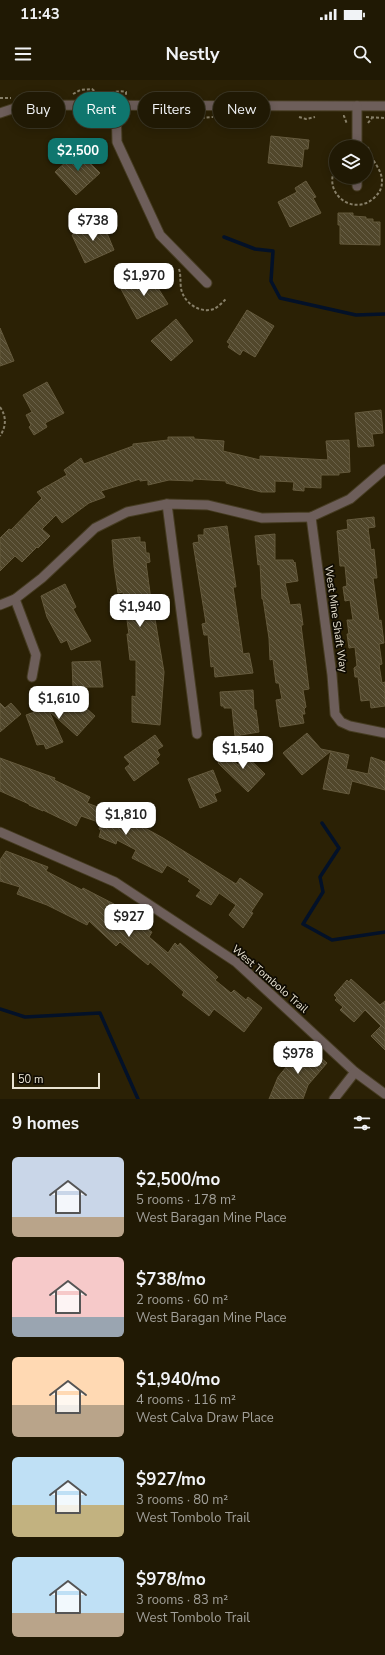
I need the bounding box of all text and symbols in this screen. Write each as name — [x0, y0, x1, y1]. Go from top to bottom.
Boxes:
text: 11:43 — [20, 4, 60, 24]
text: Nestly — [166, 42, 219, 66]
icon: menu — [12, 43, 34, 65]
icon: search — [351, 43, 373, 65]
chip: Buy — [12, 92, 65, 128]
chip: Rent — [73, 92, 130, 128]
chip: Filters — [138, 92, 205, 128]
chip: New — [213, 92, 270, 128]
pin: $2,500 — [45, 138, 111, 172]
map controls — [329, 140, 373, 184]
button: layers — [329, 140, 373, 184]
text: $2,500 — [57, 142, 99, 160]
pin: $738 — [69, 208, 117, 242]
text: $738 — [77, 212, 109, 230]
pin: $1,970 — [111, 263, 177, 297]
text: $1,970 — [123, 267, 165, 285]
street label: West Mine Shaft Way — [321, 565, 351, 674]
pin: $1,940 — [107, 594, 173, 628]
text: $1,940 — [119, 598, 161, 616]
pin: $1,610 — [26, 686, 92, 720]
text: $1,610 — [38, 690, 80, 708]
pin: $1,540 — [210, 736, 276, 770]
text: $1,540 — [222, 740, 264, 758]
pin: $1,810 — [93, 802, 159, 836]
text: $1,810 — [105, 806, 147, 824]
pin: $927 — [105, 904, 153, 938]
text: $927 — [113, 908, 145, 926]
street label: West Tombolo Trail — [229, 942, 312, 1017]
pin: $978 — [274, 1041, 322, 1075]
text: $978 — [282, 1045, 314, 1063]
scale bar — [12, 1071, 100, 1090]
text: 50 m — [18, 1072, 43, 1087]
text: 9 homes — [12, 1112, 79, 1135]
icon: filters — [351, 1112, 373, 1134]
text: $2,500/mo — [136, 1168, 220, 1191]
icon: home — [44, 1173, 92, 1221]
text: 5 rooms · 178 m² — [136, 1191, 236, 1209]
text: West Baragan Mine Place — [136, 1209, 286, 1227]
text: $738/mo — [136, 1268, 206, 1291]
icon: home — [44, 1273, 92, 1321]
text: 2 rooms · 60 m² — [136, 1291, 228, 1309]
text: West Baragan Mine Place — [136, 1309, 286, 1327]
text: $1,940/mo — [136, 1368, 220, 1391]
icon: home — [44, 1373, 92, 1421]
text: 4 rooms · 116 m² — [136, 1391, 236, 1409]
text: West Calva Draw Place — [136, 1409, 274, 1427]
text: $927/mo — [136, 1468, 206, 1491]
icon: home — [44, 1473, 92, 1521]
text: 3 rooms · 80 m² — [136, 1491, 228, 1509]
text: West Tombolo Trail — [136, 1509, 250, 1527]
text: $978/mo — [136, 1568, 206, 1591]
icon: home — [44, 1573, 92, 1621]
text: 3 rooms · 83 m² — [136, 1591, 228, 1609]
text: West Tombolo Trail — [136, 1609, 250, 1627]

